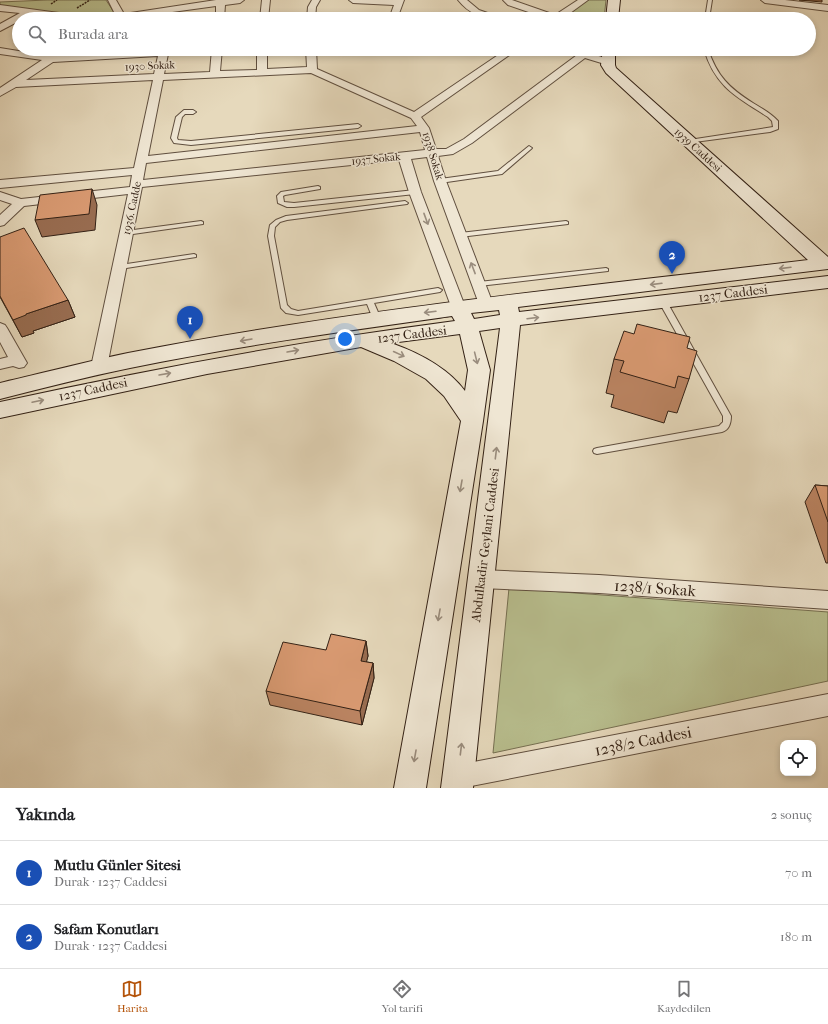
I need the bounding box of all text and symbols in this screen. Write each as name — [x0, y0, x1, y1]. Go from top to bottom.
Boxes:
search box — [12, 12, 816, 56]
icon: search — [26, 23, 48, 45]
text: Burada ara — [58, 25, 128, 43]
street label: 1930 Sokak — [125, 58, 176, 74]
street label: 1939 Caddesi — [672, 125, 725, 175]
street label: 1938 Sokak — [420, 130, 447, 182]
street label: 1937 Sokak — [351, 150, 402, 168]
street label: 1936. Cadde — [120, 179, 144, 236]
one-way arrow — [422, 213, 430, 225]
pin: 2 — [659, 241, 685, 274]
one-way arrow — [468, 262, 476, 274]
one-way arrow — [779, 264, 792, 272]
one-way arrow — [650, 280, 663, 288]
street label: 1237 Caddesi — [697, 281, 769, 305]
pin: 1 — [177, 306, 203, 339]
one-way arrow — [423, 308, 436, 316]
one-way arrow — [526, 314, 539, 321]
street label: 1237 Caddesi — [376, 322, 448, 346]
your location — [335, 329, 355, 349]
one-way arrow — [240, 336, 253, 344]
one-way arrow — [286, 347, 299, 355]
one-way arrow — [392, 351, 404, 358]
one-way arrow — [473, 351, 481, 364]
one-way arrow — [158, 370, 171, 378]
street label: 1237 Caddesi — [57, 374, 129, 404]
one-way arrow — [31, 397, 44, 405]
one-way arrow — [492, 447, 500, 460]
street label: Abdulkadir Geylani Caddesi — [468, 467, 502, 624]
one-way arrow — [457, 479, 465, 492]
street label: 1238/1 Sokak — [614, 576, 697, 600]
one-way arrow — [435, 608, 443, 621]
street label: 1238/2 Caddesi — [593, 722, 693, 760]
map controls — [780, 740, 816, 776]
button: locate — [780, 740, 816, 776]
one-way arrow — [458, 743, 465, 756]
one-way arrow — [411, 750, 419, 763]
text: Yakında — [16, 804, 75, 824]
text: 2 sonuç — [771, 807, 812, 822]
text: Mutlu Günler Sitesi — [54, 856, 181, 874]
text: 1 — [27, 865, 31, 880]
text: 70 m — [785, 865, 812, 880]
text: Durak · 1237 Caddesi — [54, 874, 167, 889]
text: Safam Konutları — [54, 920, 159, 938]
text: 2 — [26, 929, 32, 944]
text: 180 m — [780, 929, 812, 944]
text: Durak · 1237 Caddesi — [54, 938, 167, 953]
tab: Harita — [117, 978, 148, 1015]
tab: Yol tarifi — [382, 978, 423, 1015]
tab: Kaydedilen — [657, 978, 711, 1015]

